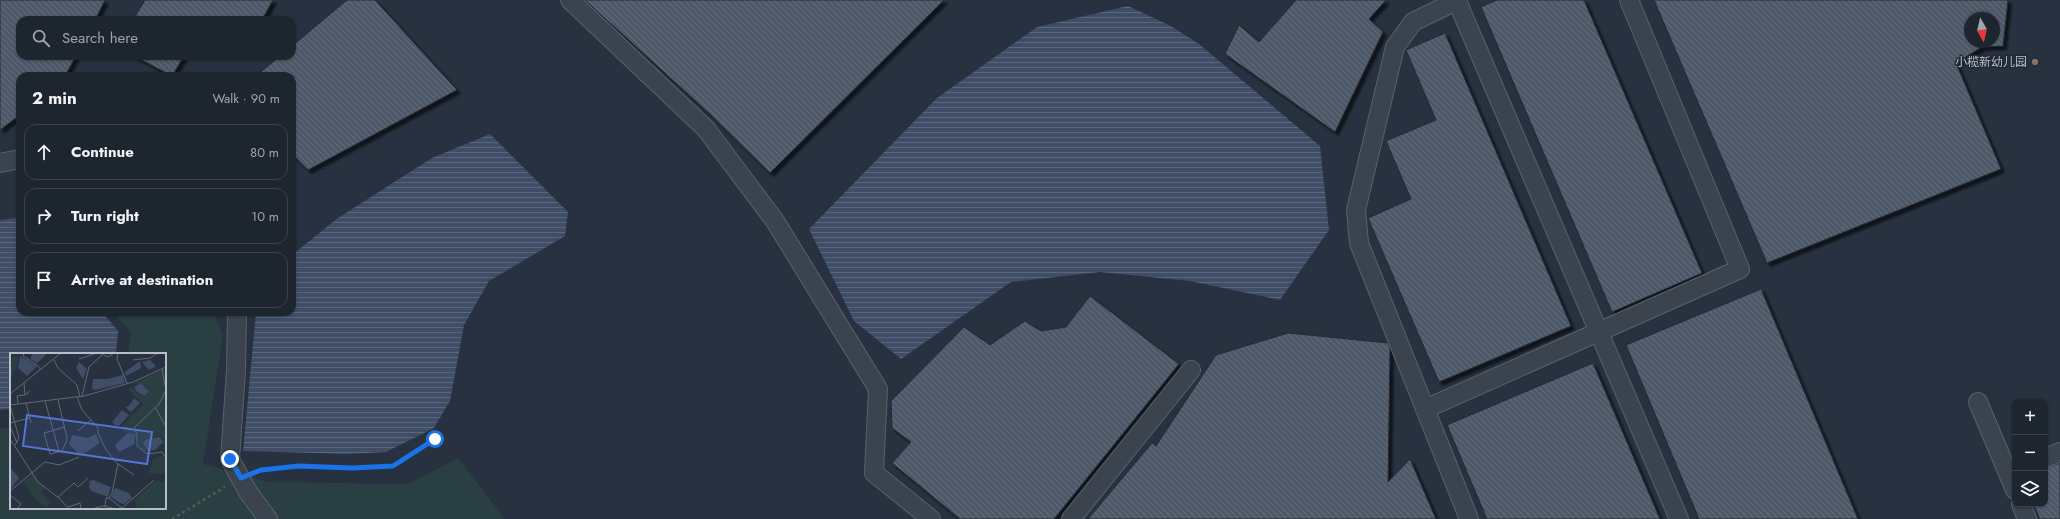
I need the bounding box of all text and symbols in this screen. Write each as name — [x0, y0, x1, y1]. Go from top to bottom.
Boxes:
north arrow — [1964, 12, 2000, 48]
search box — [16, 16, 296, 60]
icon: search — [30, 27, 52, 49]
text: Search here — [62, 27, 138, 49]
place label: 小榄新幼儿园 — [1955, 53, 2027, 71]
marker: 小榄新幼儿园 — [2030, 57, 2040, 67]
text: 2 min — [32, 86, 77, 110]
text: Walk · 90 m — [212, 89, 280, 108]
icon: ahead — [33, 141, 55, 163]
text: Continue — [71, 141, 134, 163]
text: 80 m — [250, 143, 279, 162]
icon: right — [33, 205, 55, 227]
text: Turn right — [71, 205, 139, 227]
text: 10 m — [251, 207, 279, 226]
icon: arrive — [33, 269, 55, 291]
text: Arrive at destination — [71, 269, 213, 291]
inset map — [10, 353, 166, 509]
map controls — [2012, 399, 2048, 507]
button: + — [2012, 399, 2048, 435]
route start — [426, 430, 444, 448]
button: − — [2012, 435, 2048, 471]
route end — [221, 450, 239, 468]
button: layers — [2012, 471, 2048, 507]

